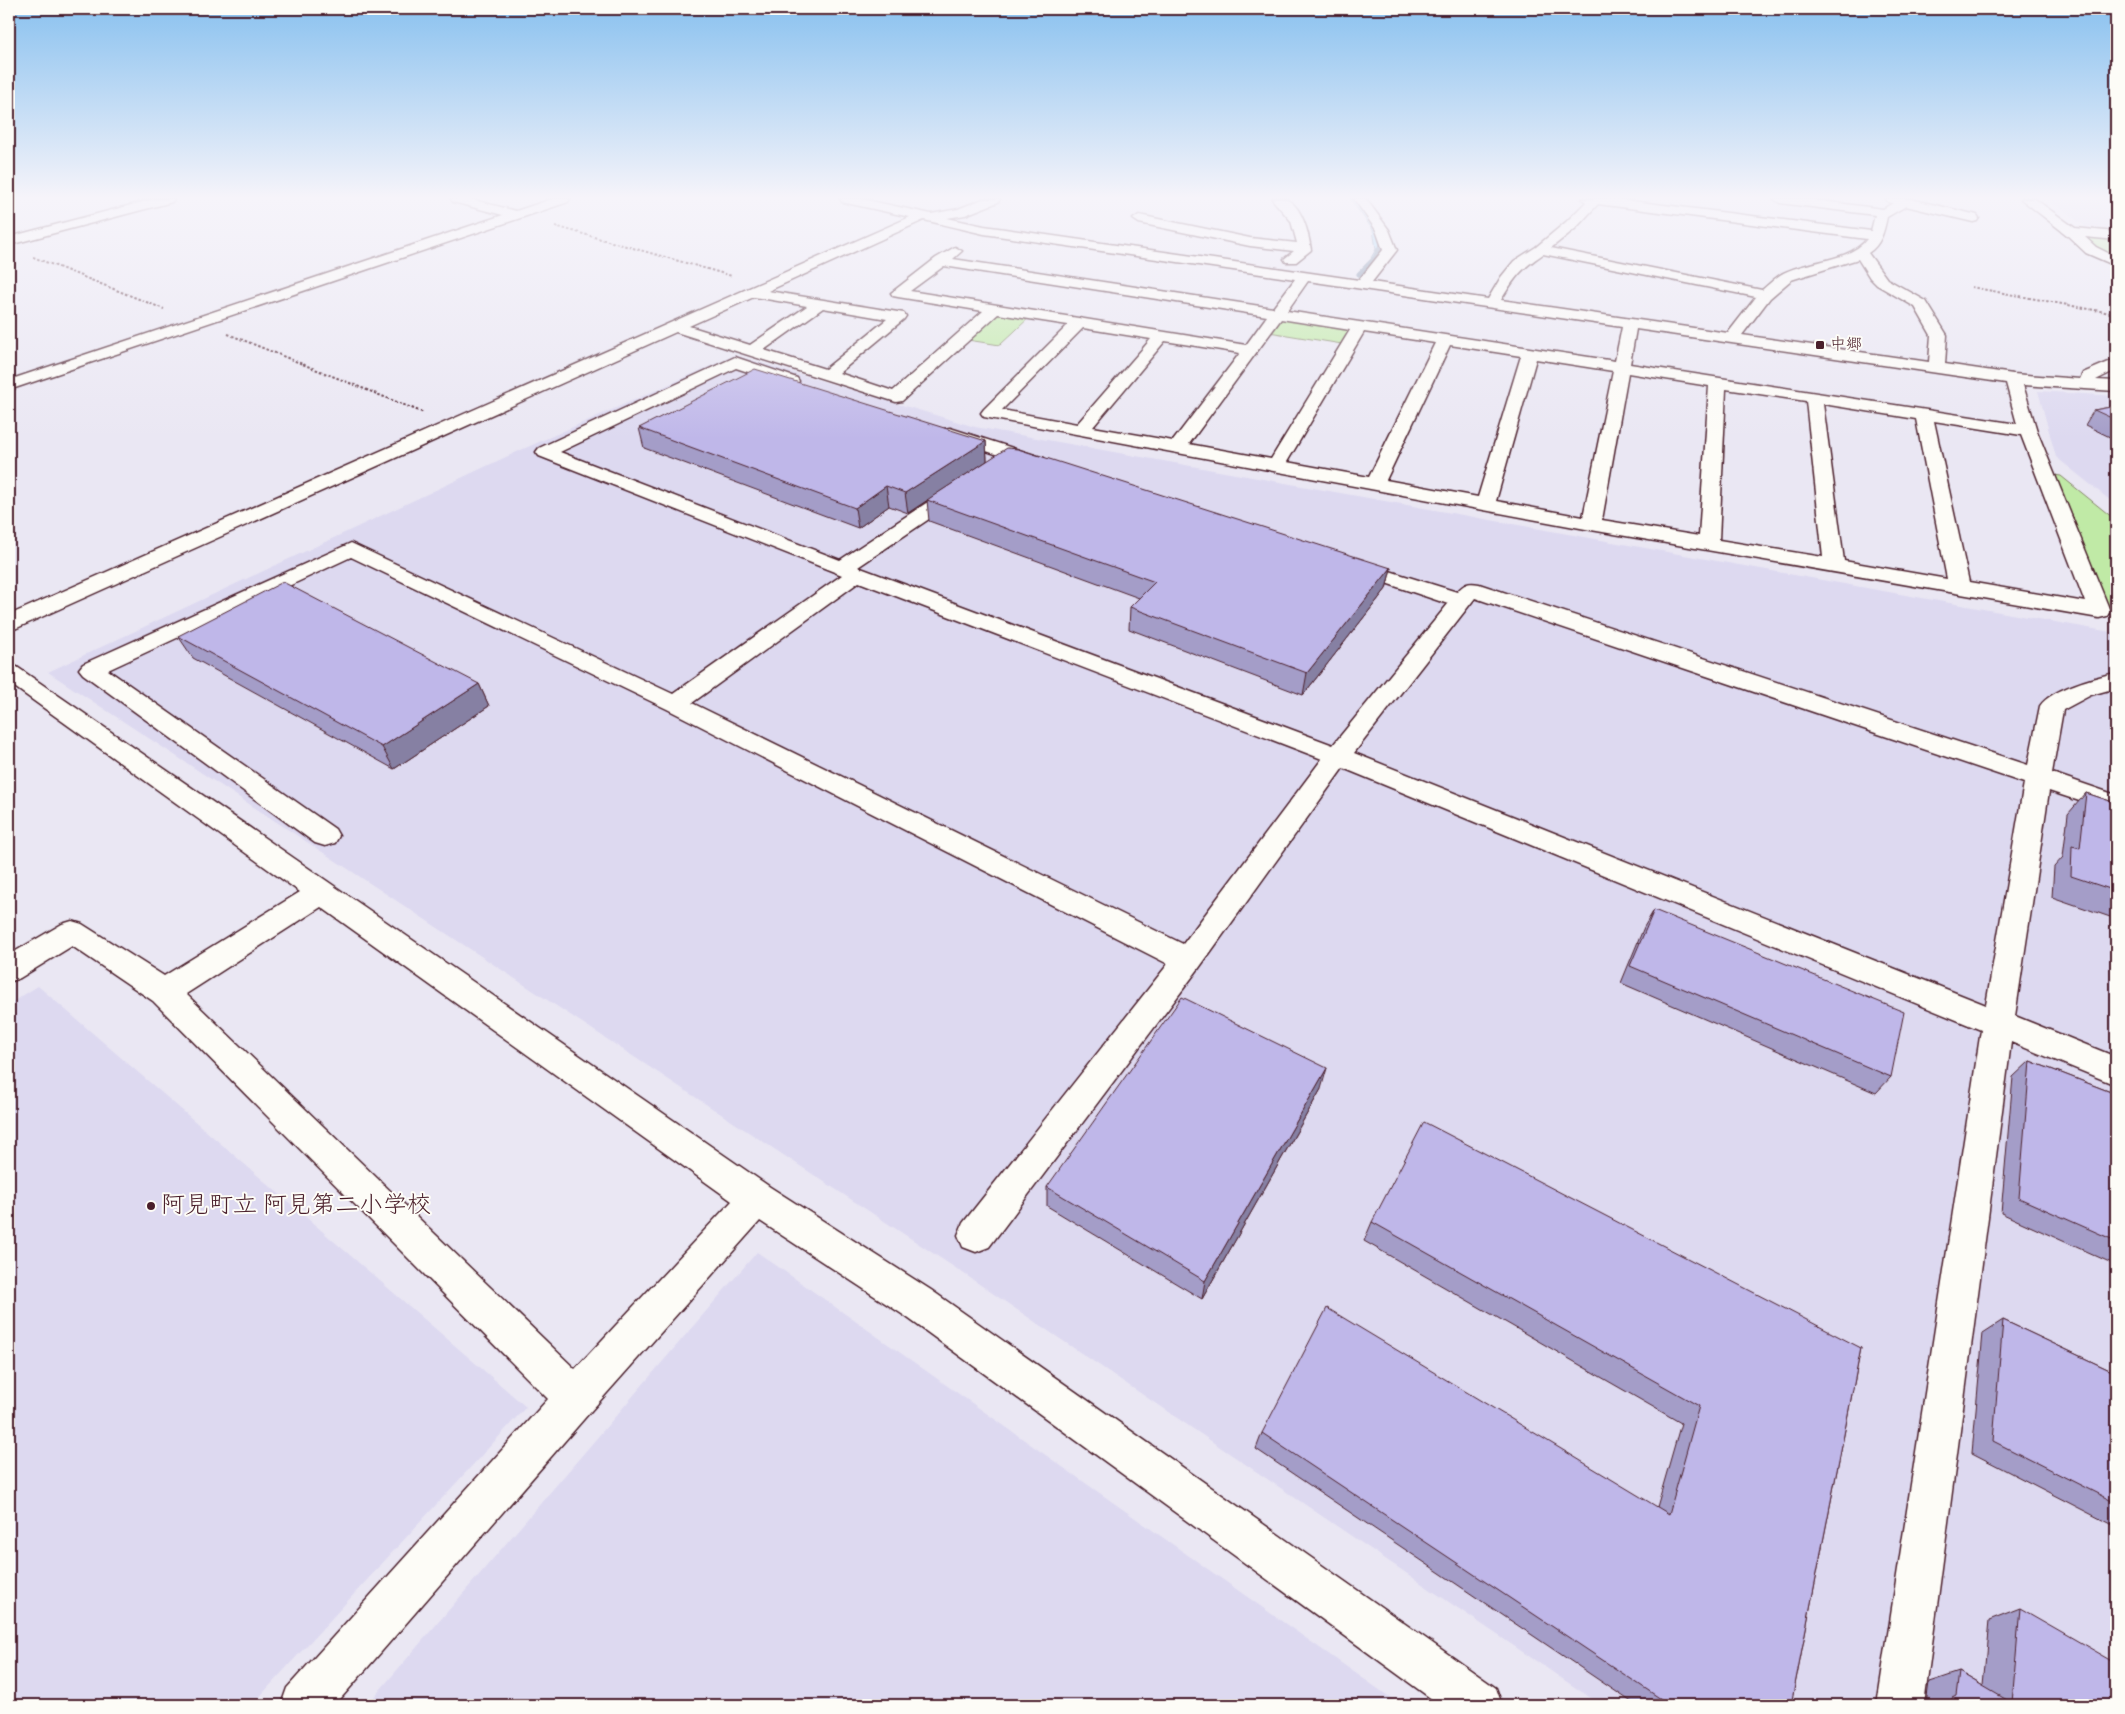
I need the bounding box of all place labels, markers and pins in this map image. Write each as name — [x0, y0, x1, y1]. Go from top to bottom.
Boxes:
place label: 中郷 — [1830, 333, 1862, 357]
marker: 中郷 — [1814, 339, 1826, 351]
place label: 阿見町立 阿見第二小学校 — [161, 1189, 431, 1224]
marker: 阿見町立 阿見第二小学校 — [145, 1200, 157, 1212]

